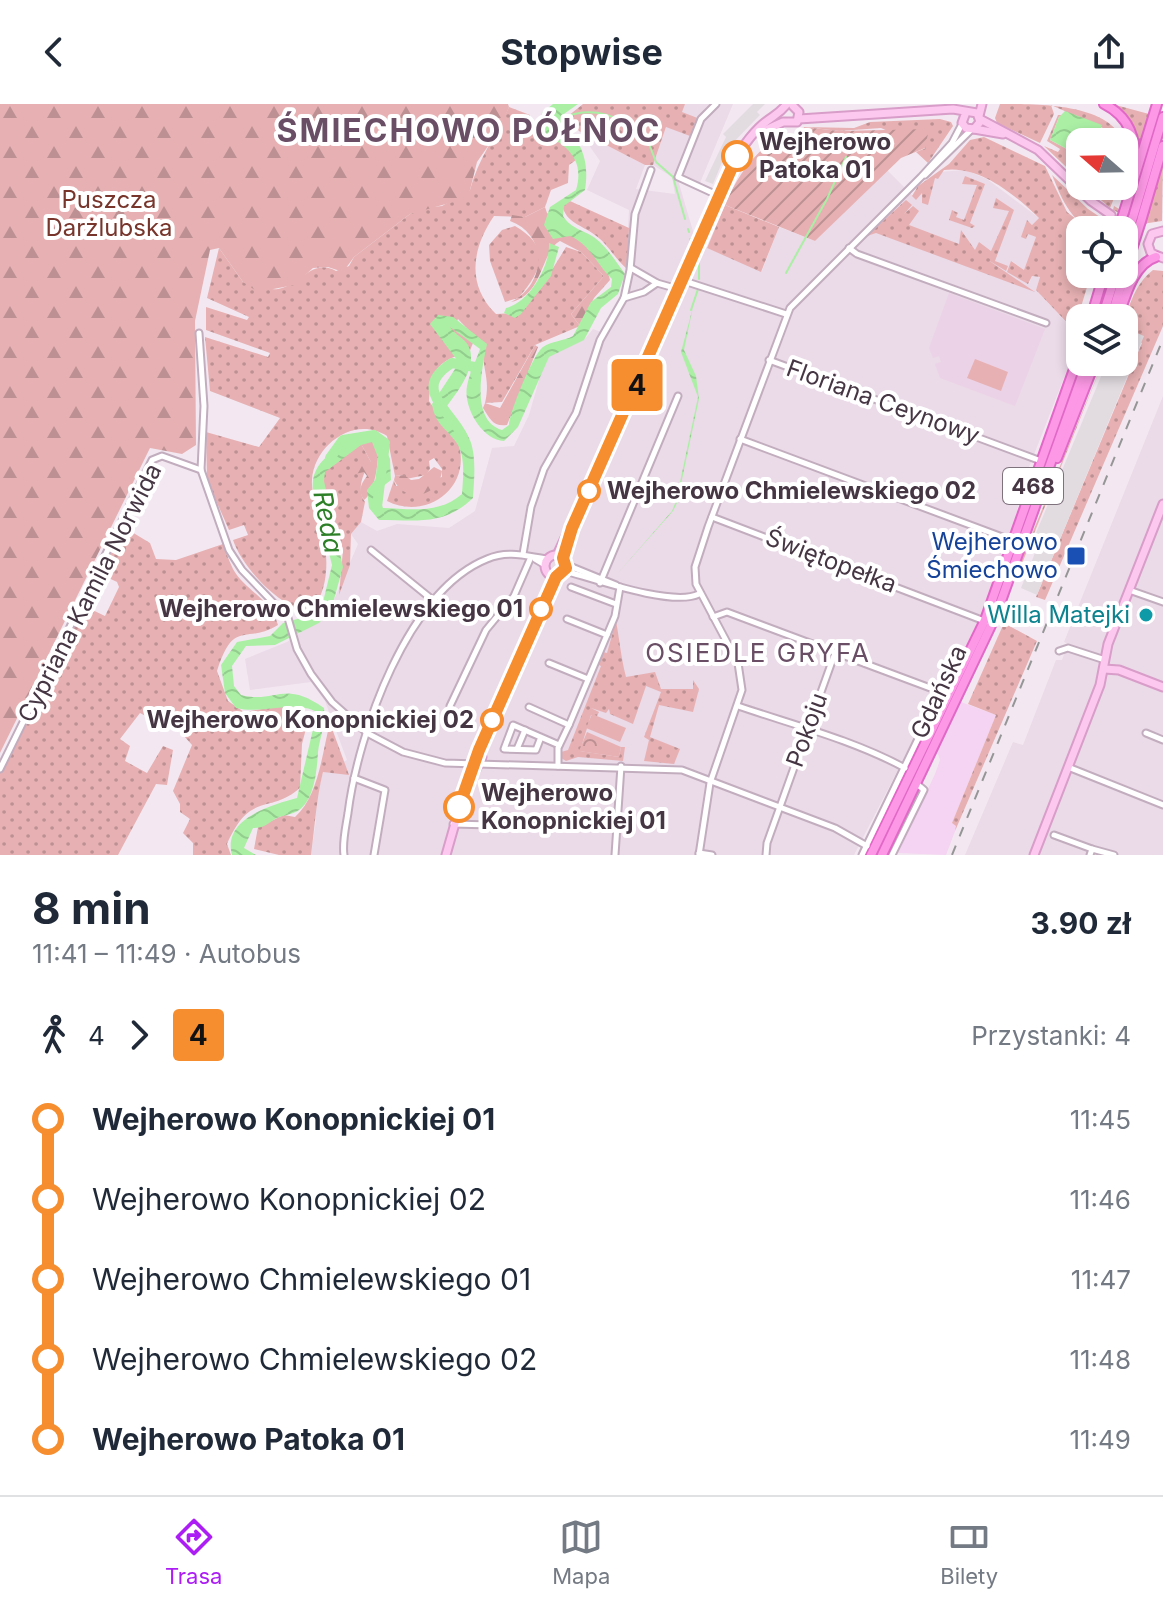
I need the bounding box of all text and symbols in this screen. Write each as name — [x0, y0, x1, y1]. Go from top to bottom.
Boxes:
icon: back — [32, 30, 76, 74]
text: Stopwise — [500, 30, 663, 74]
icon: share — [1087, 30, 1131, 74]
district label: ŚMIECHOWO PÓŁNOC — [277, 111, 661, 150]
place label: Wejherowo Patoka 01 — [759, 127, 891, 184]
north arrow — [1066, 128, 1138, 200]
map controls — [1066, 128, 1138, 376]
marker: Wejherowo Patoka 01 — [722, 141, 752, 171]
park label: Puszcza Darżlubska — [45, 185, 173, 242]
button: locate — [1066, 216, 1138, 288]
button: layers — [1066, 304, 1138, 376]
street label: Floriana Ceynowy — [783, 353, 984, 450]
line badge: 4 — [611, 359, 663, 411]
text: 4 — [628, 368, 646, 402]
street label: Cypriana Kamila Norwida — [12, 458, 168, 727]
road number: 468 — [1003, 468, 1063, 504]
place label: Wejherowo Chmielewskiego 02 — [607, 476, 976, 505]
marker: Wejherowo Chmielewskiego 02 — [578, 480, 600, 502]
water label: Reda — [307, 488, 350, 556]
street label: Świętopełka — [762, 522, 901, 599]
place label: Wejherowo Śmiechowo — [926, 527, 1058, 584]
marker: Wejherowo Śmiechowo — [1065, 545, 1087, 567]
place label: Wejherowo Chmielewskiego 01 — [159, 594, 523, 623]
marker: Wejherowo Chmielewskiego 01 — [530, 598, 552, 620]
place label: Willa Matejki — [987, 600, 1130, 629]
marker: Willa Matejki — [1137, 606, 1155, 624]
district label: OSIEDLE GRYFA — [645, 637, 871, 668]
street label: Gdańska — [904, 641, 973, 743]
street label: Pokoju — [780, 689, 833, 771]
place label: Wejherowo Konopnickiej 02 — [147, 705, 474, 734]
marker: Wejherowo Konopnickiej 02 — [481, 709, 503, 731]
place label: Wejherowo Konopnickiej 01 — [481, 778, 666, 835]
marker: Wejherowo Konopnickiej 01 — [444, 792, 474, 822]
text: 8 min — [32, 881, 151, 935]
text: 3.90 zł — [1030, 905, 1131, 941]
text: 11:41 – 11:49 · Autobus — [32, 938, 301, 969]
icon: walk — [32, 1013, 76, 1057]
icon: forward — [117, 1013, 161, 1057]
text: 4 — [189, 1018, 208, 1052]
text: 4 — [88, 1020, 105, 1051]
text: Przystanki: 4 — [971, 1020, 1131, 1051]
text: Wejherowo Konopnickiej 01 — [92, 1101, 495, 1137]
text: 11:45 — [1070, 1104, 1131, 1135]
text: Wejherowo Konopnickiej 02 — [92, 1181, 486, 1217]
text: 11:46 — [1069, 1184, 1131, 1215]
text: Wejherowo Chmielewskiego 01 — [92, 1261, 531, 1297]
text: 11:47 — [1071, 1264, 1131, 1295]
text: Wejherowo Chmielewskiego 02 — [92, 1341, 537, 1377]
text: 11:48 — [1069, 1344, 1131, 1375]
text: Wejherowo Patoka 01 — [92, 1421, 405, 1457]
text: 11:49 — [1069, 1424, 1131, 1455]
tab: Trasa — [165, 1515, 222, 1589]
tab: Mapa — [552, 1515, 610, 1589]
tab: Bilety — [940, 1515, 998, 1589]

